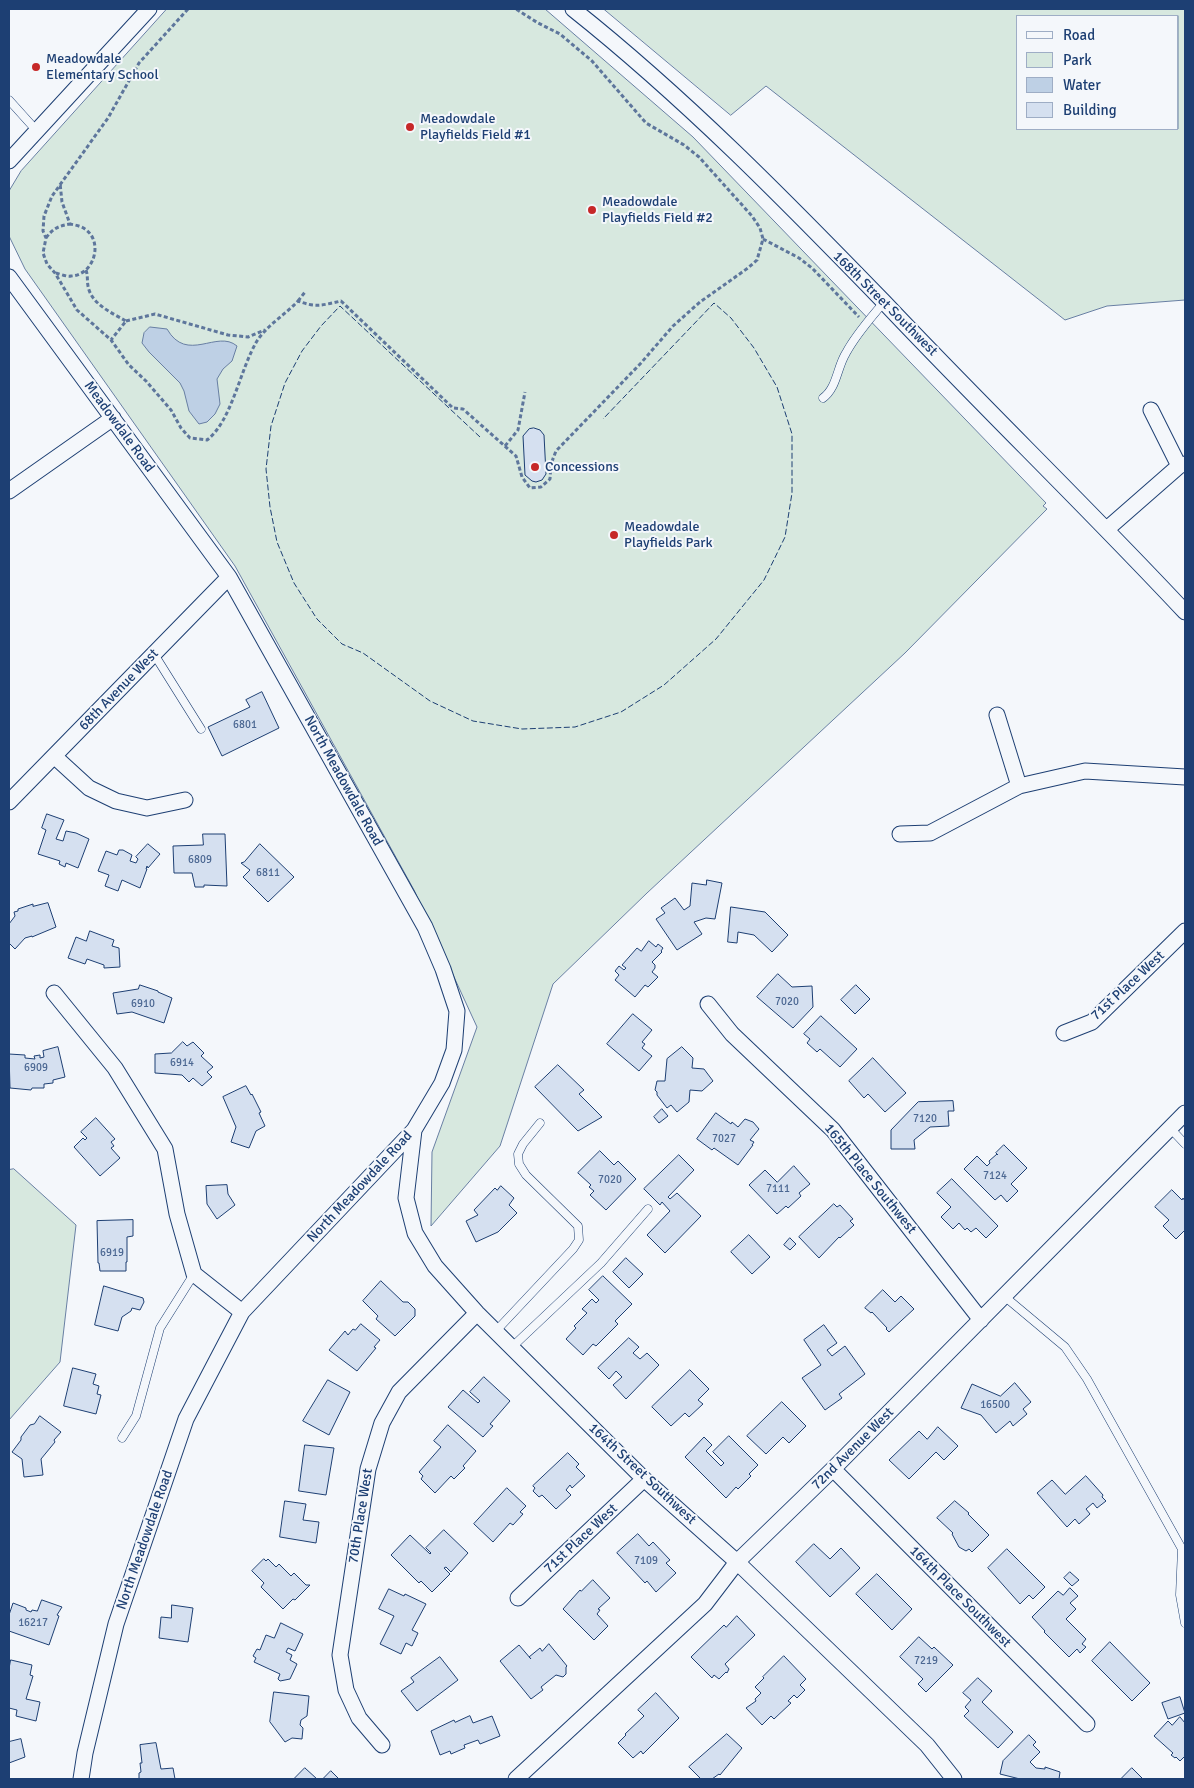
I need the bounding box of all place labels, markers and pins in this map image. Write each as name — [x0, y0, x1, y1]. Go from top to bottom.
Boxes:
place label: Meadowdale Elementary School — [46, 51, 159, 84]
marker: Meadowdale Elementary School — [30, 61, 42, 73]
place label: Meadowdale Playfields Field #1 — [420, 111, 531, 144]
marker: Meadowdale Playfields Field #1 — [404, 121, 416, 133]
place label: Meadowdale Playfields Field #2 — [602, 194, 713, 226]
marker: Meadowdale Playfields Field #2 — [586, 204, 598, 216]
place label: Concessions — [545, 459, 619, 475]
marker: Concessions — [529, 461, 541, 473]
place label: Meadowdale Playfields Park — [624, 519, 712, 552]
marker: Meadowdale Playfields Park — [608, 529, 620, 541]

